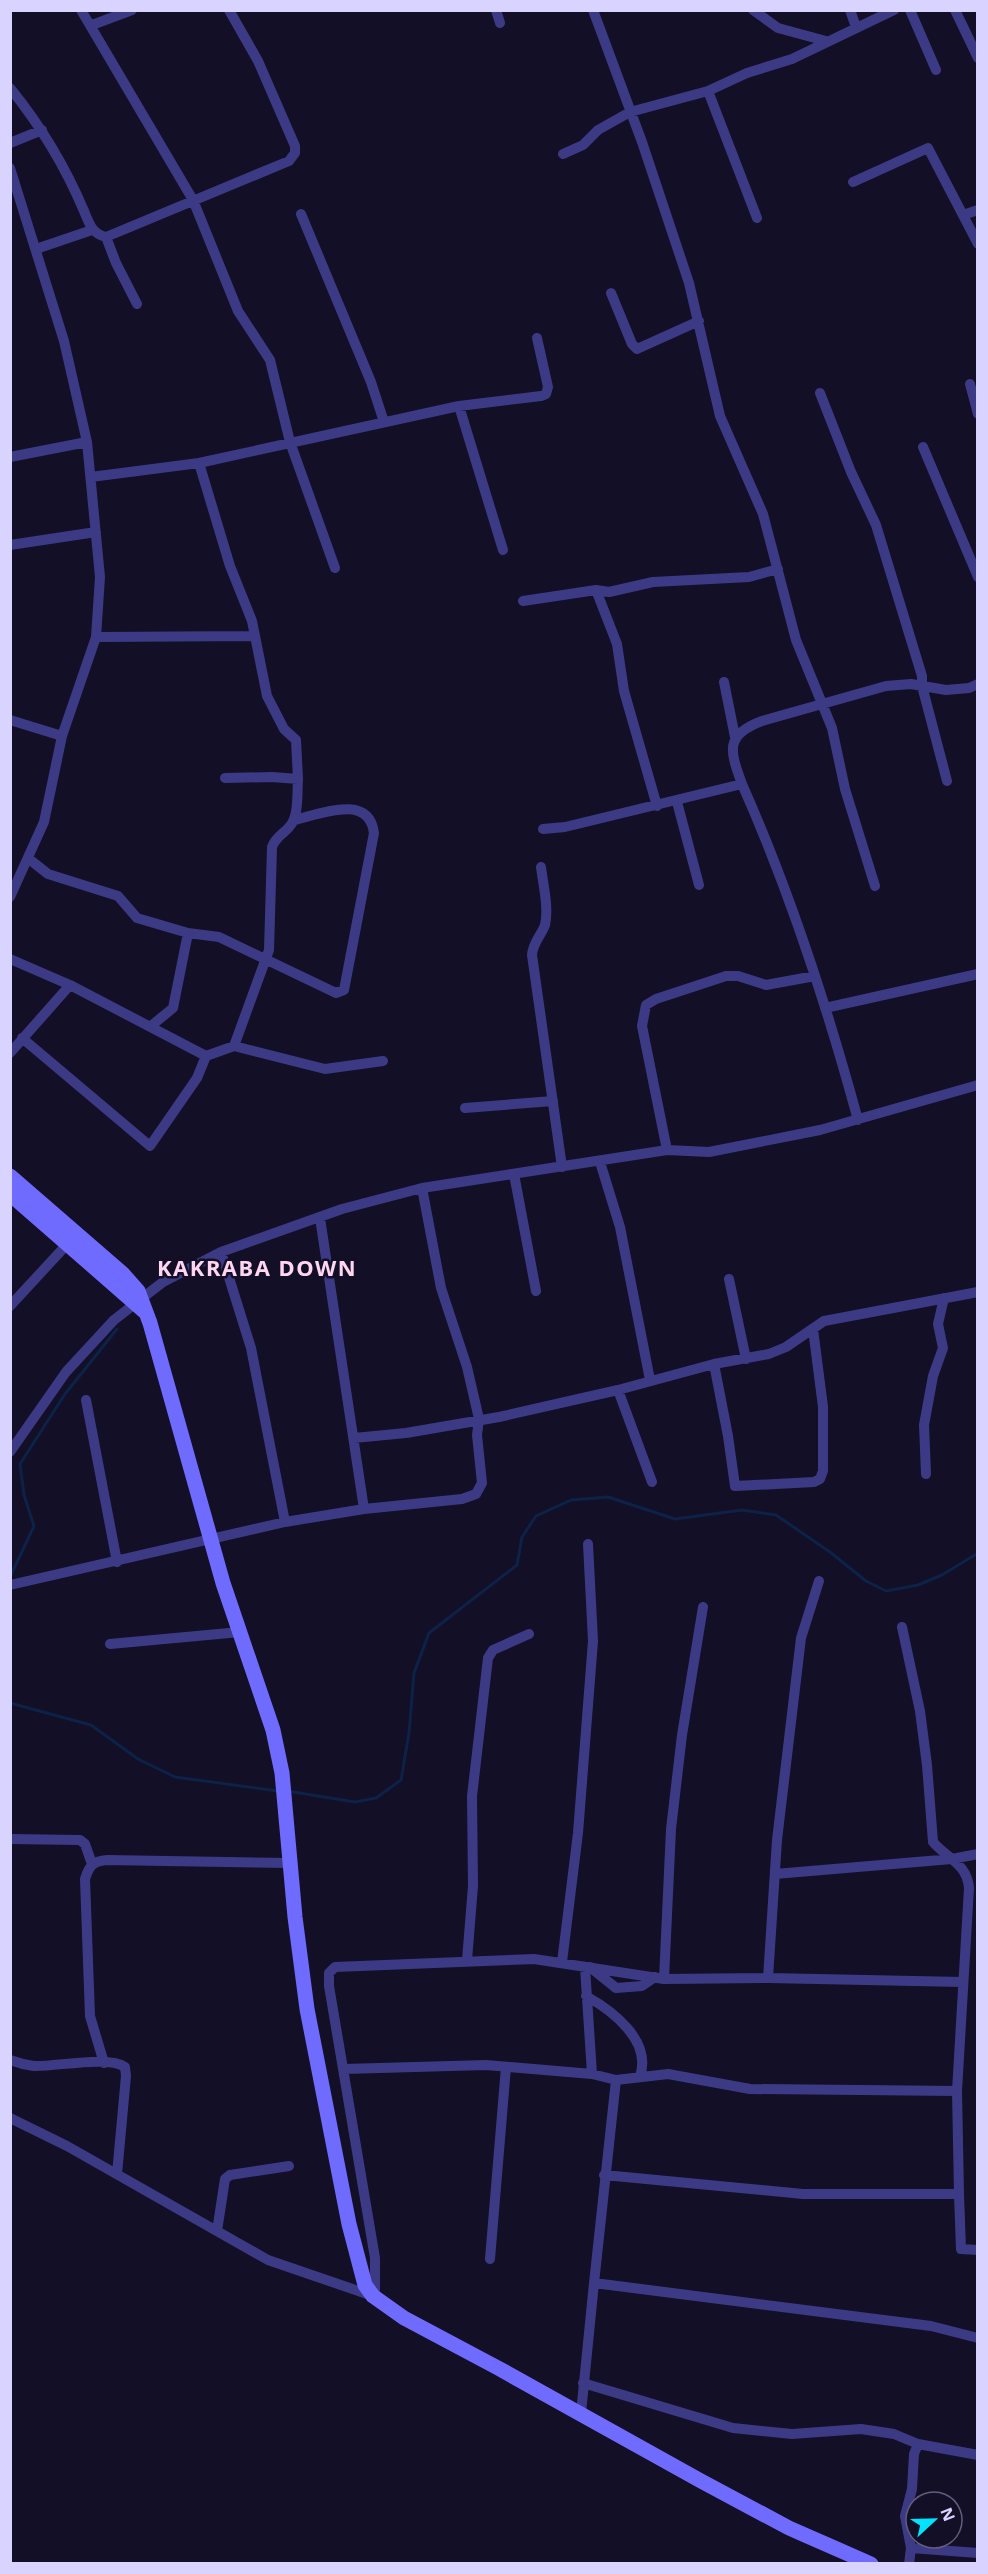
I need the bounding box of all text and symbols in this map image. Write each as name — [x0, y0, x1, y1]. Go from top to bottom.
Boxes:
district label: KAKRABA DOWN — [157, 1252, 357, 1282]
north arrow — [904, 2490, 964, 2550]
text: N — [935, 2504, 961, 2525]

